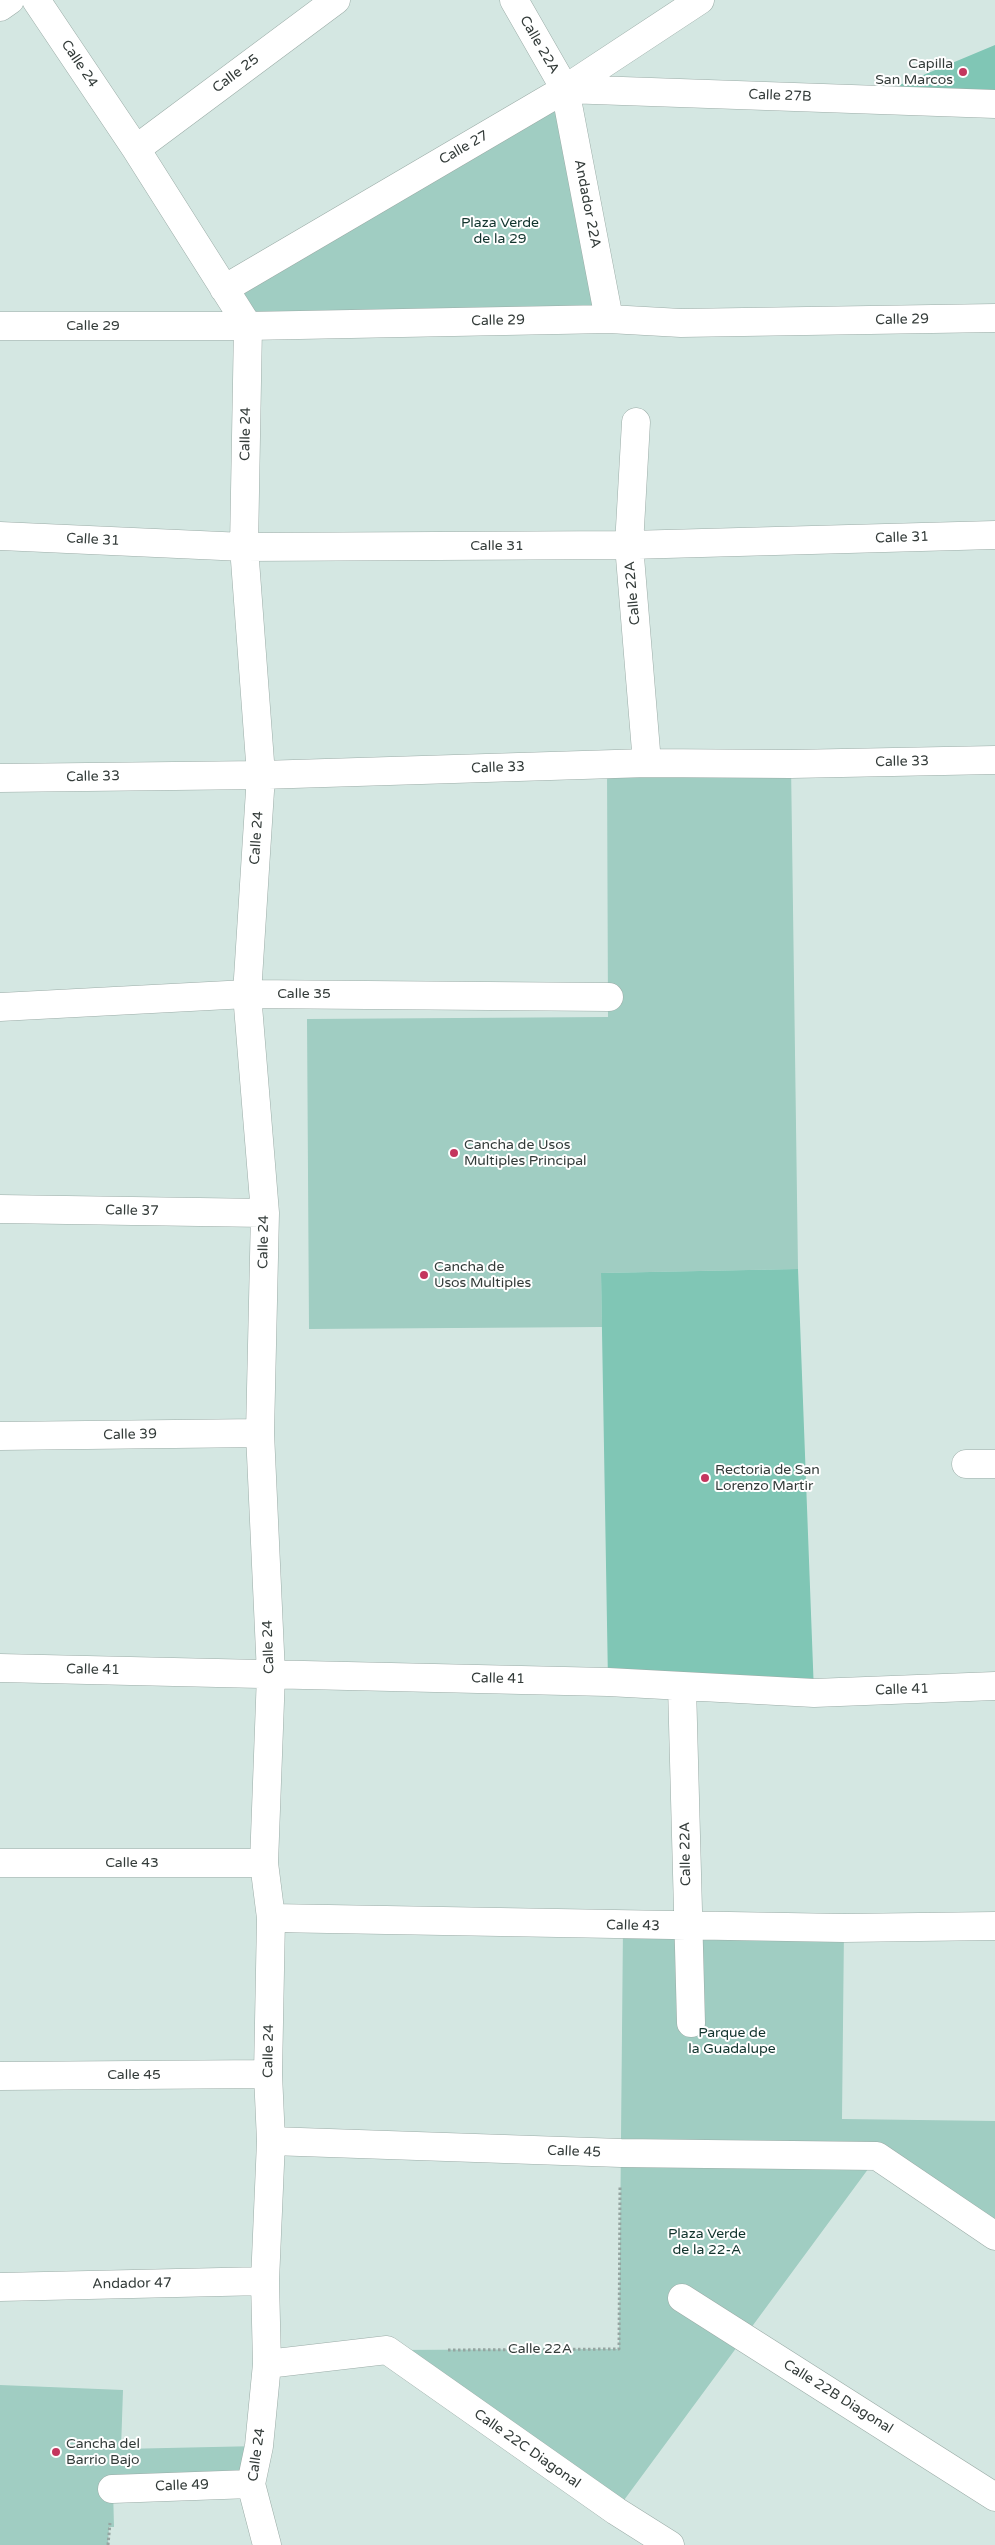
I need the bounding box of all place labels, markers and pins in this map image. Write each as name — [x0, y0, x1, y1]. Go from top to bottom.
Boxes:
place label: Capilla San Marcos — [875, 56, 953, 88]
marker: Capilla San Marcos — [957, 66, 969, 78]
place label: Cancha de Usos Multiples Principal — [464, 1137, 587, 1170]
marker: Cancha de Usos Multiples Principal — [448, 1147, 460, 1159]
place label: Cancha de Usos Multiples — [434, 1259, 531, 1292]
marker: Cancha de Usos Multiples — [418, 1269, 430, 1281]
place label: Rectoria de San Lorenzo Martir — [715, 1462, 820, 1494]
marker: Rectoria de San Lorenzo Martir — [699, 1472, 711, 1484]
place label: Cancha del Barrio Bajo — [66, 2436, 140, 2468]
marker: Cancha del Barrio Bajo — [50, 2446, 62, 2458]

